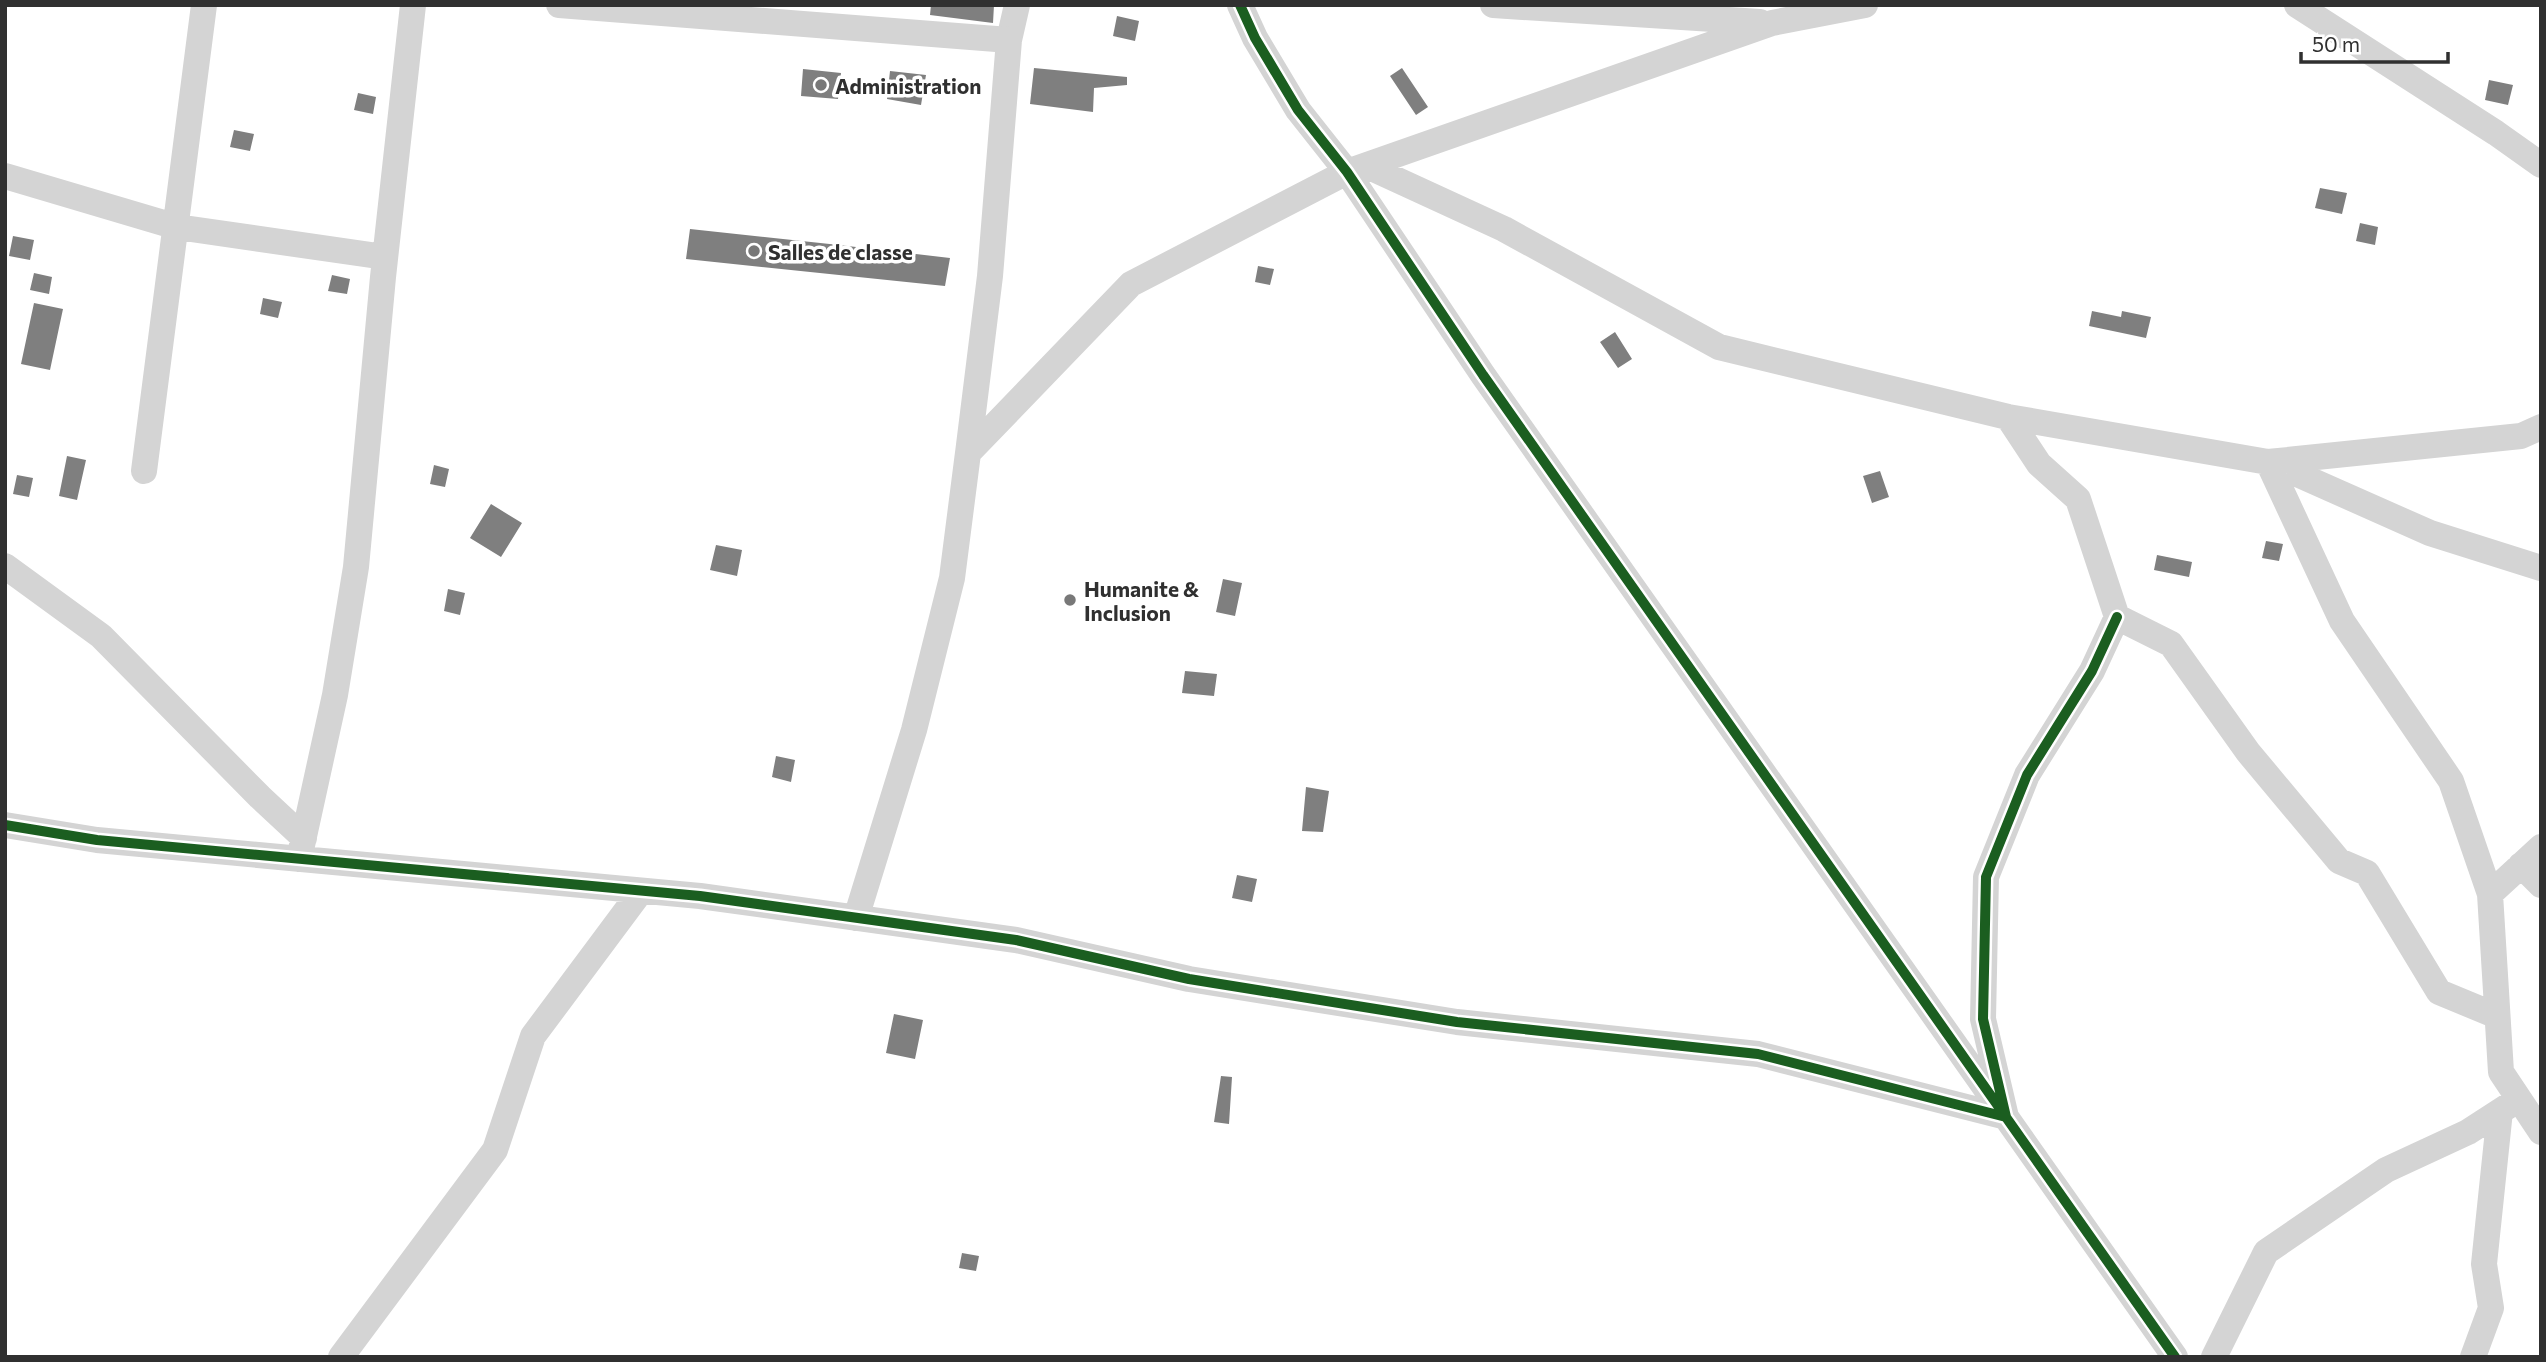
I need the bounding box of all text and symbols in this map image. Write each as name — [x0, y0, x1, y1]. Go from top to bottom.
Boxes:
scale bar — [2301, 21, 2448, 65]
text: 50 m — [2312, 31, 2360, 56]
place label: Administration — [835, 73, 981, 98]
marker: Administration — [813, 77, 829, 93]
place label: Salles de classe — [768, 239, 913, 264]
marker: Salles de classe — [746, 243, 762, 259]
place label: Humanite & Inclusion — [1084, 576, 1199, 625]
marker: Humanite & Inclusion — [1062, 592, 1078, 608]

